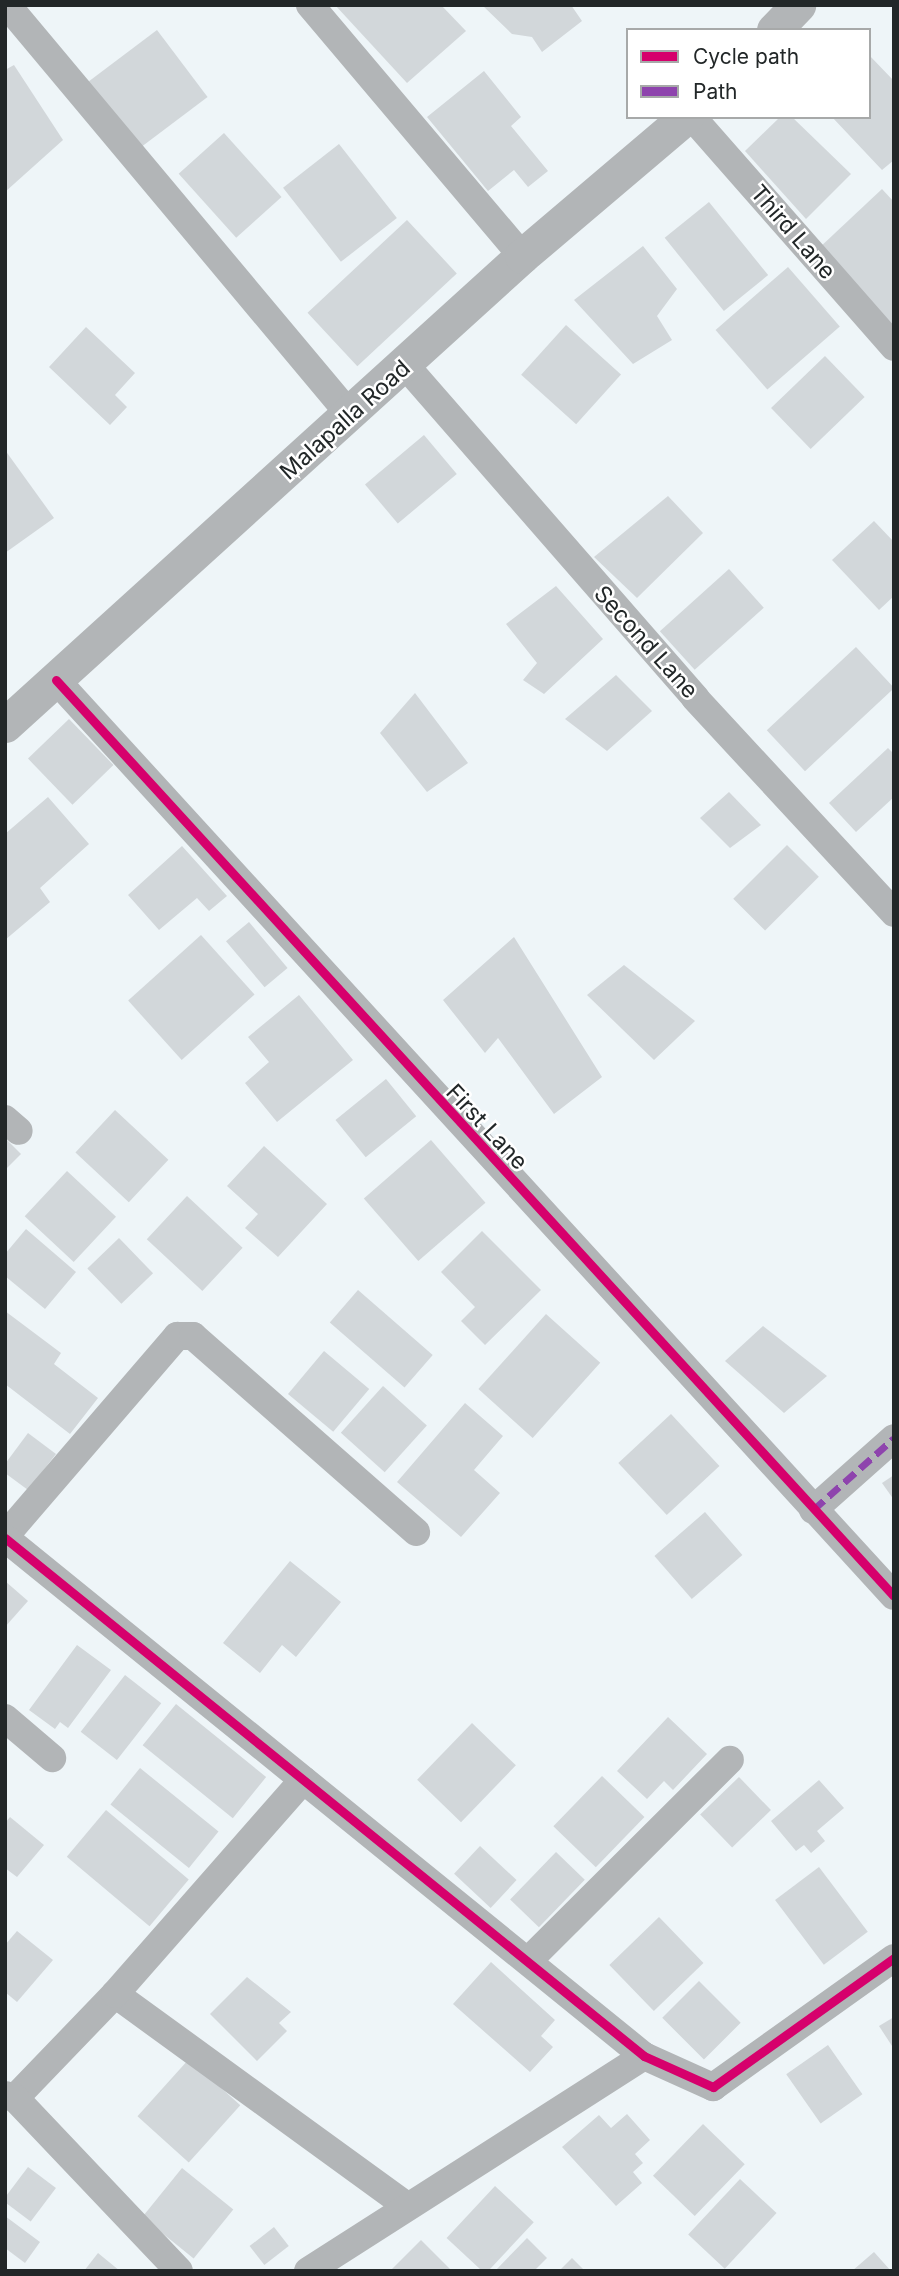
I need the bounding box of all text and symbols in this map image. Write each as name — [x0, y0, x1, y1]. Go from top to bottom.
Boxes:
legend — [626, 28, 871, 119]
text: Cycle path — [693, 44, 799, 69]
text: Path — [693, 79, 738, 104]
street label: Third Lane — [745, 179, 841, 285]
street label: Malapalla Road — [274, 354, 416, 486]
street label: Second Lane — [588, 580, 704, 704]
street label: First Lane — [440, 1079, 534, 1175]

